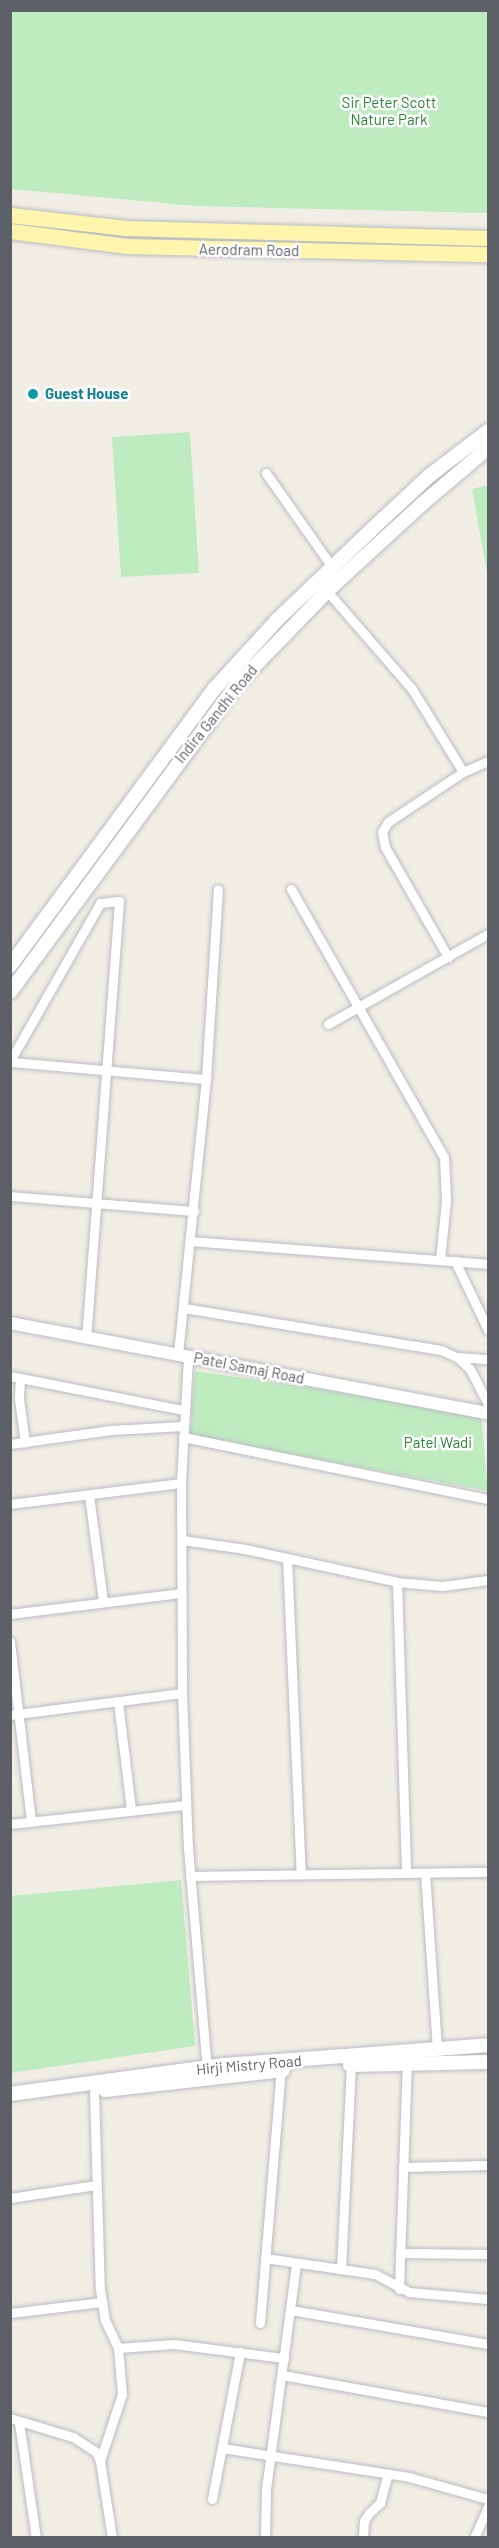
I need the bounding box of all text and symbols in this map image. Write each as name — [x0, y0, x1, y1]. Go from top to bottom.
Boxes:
park label: Sir Peter Scott Nature Park — [342, 93, 436, 128]
street label: Aerodram Road — [199, 240, 299, 260]
place label: Guest House — [45, 385, 128, 403]
marker: Guest House — [26, 387, 40, 401]
street label: Indira Gandhi Road — [171, 661, 261, 767]
street label: Patel Samaj Road — [192, 1348, 306, 1388]
park label: Patel Wadi — [404, 1434, 472, 1452]
street label: Hirji Mistry Road — [196, 2051, 302, 2079]

